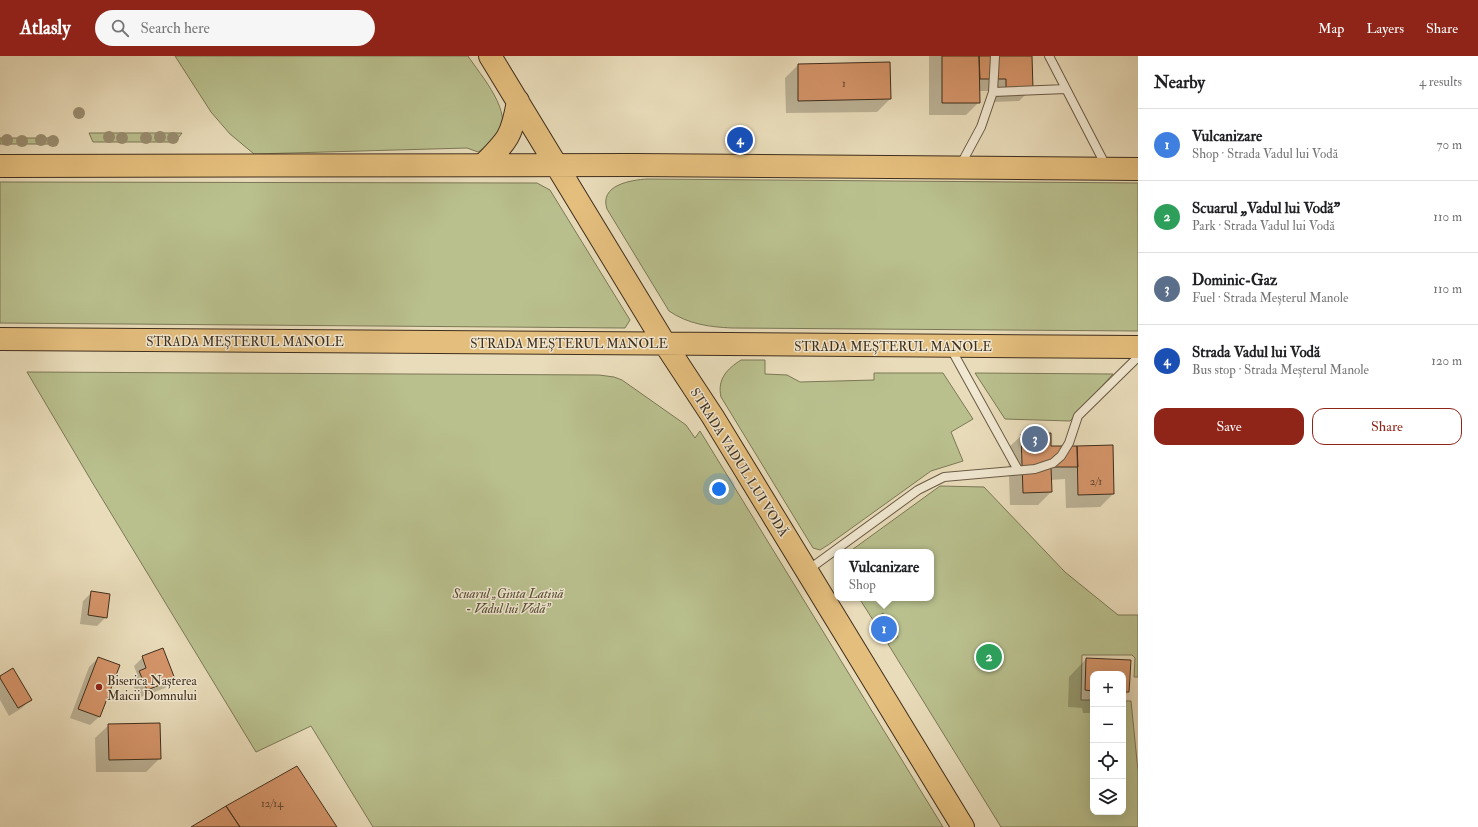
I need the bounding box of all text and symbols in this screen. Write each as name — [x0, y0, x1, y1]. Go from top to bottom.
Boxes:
search box — [95, 10, 375, 46]
text: Atlasly — [20, 16, 71, 40]
icon: search — [109, 17, 131, 39]
text: Search here — [141, 19, 210, 38]
text: Map — [1318, 20, 1344, 37]
text: Layers — [1366, 20, 1404, 37]
text: Share — [1426, 20, 1458, 37]
text: Nearby — [1154, 72, 1205, 93]
text: 4 results — [1419, 74, 1462, 90]
house number: 1 — [842, 77, 846, 90]
pin: 4 — [727, 125, 753, 155]
text: Vulcanizare — [1192, 127, 1262, 146]
text: 1 — [1165, 137, 1169, 153]
text: 70 m — [1437, 137, 1462, 153]
text: Shop · Strada Vadul lui Vodă — [1192, 146, 1338, 162]
text: Scuarul „Vadul lui Vodă” — [1192, 199, 1340, 218]
text: 2 — [1164, 209, 1170, 225]
text: 110 m — [1433, 209, 1462, 225]
text: Park · Strada Vadul lui Vodă — [1192, 218, 1335, 234]
text: Dominic-Gaz — [1192, 271, 1277, 290]
text: 3 — [1165, 281, 1170, 297]
text: 110 m — [1433, 281, 1462, 297]
text: Fuel · Strada Meșterul Manole — [1192, 290, 1348, 306]
street label: STRADA MEȘTERUL MANOLE — [146, 334, 344, 350]
street label: STRADA MEȘTERUL MANOLE — [470, 336, 668, 352]
street label: STRADA MEȘTERUL MANOLE — [794, 339, 992, 355]
text: Strada Vadul lui Vodă — [1192, 343, 1320, 362]
text: 4 — [1163, 353, 1171, 369]
text: 120 m — [1431, 353, 1462, 369]
text: Bus stop · Strada Meșterul Manole — [1192, 362, 1369, 378]
street label: STRADA VADUL LUI VODĂ — [687, 385, 793, 540]
button: Save — [1154, 408, 1304, 445]
button: Share — [1312, 408, 1462, 445]
pin: 3 — [1022, 424, 1048, 454]
house number: 2/1 — [1090, 475, 1102, 488]
your location — [709, 479, 729, 499]
popup — [834, 549, 934, 601]
text: Vulcanizare — [849, 558, 919, 577]
text: Shop — [849, 577, 876, 593]
park label: Scuarul „Ginta Latină - Vadul lui Vodă” — [451, 586, 565, 617]
pin: 1 — [871, 614, 897, 644]
pin: 2 — [976, 642, 1002, 672]
map controls — [1090, 671, 1126, 815]
button: + — [1090, 671, 1126, 707]
place label: Biserica Nașterea Maicii Domnului — [107, 673, 197, 704]
marker: Biserica Nașterea Maicii Domnului — [94, 682, 104, 692]
button: − — [1090, 707, 1126, 743]
button: locate — [1090, 743, 1126, 779]
button: layers — [1090, 779, 1126, 815]
house number: 12/14 — [261, 797, 284, 810]

